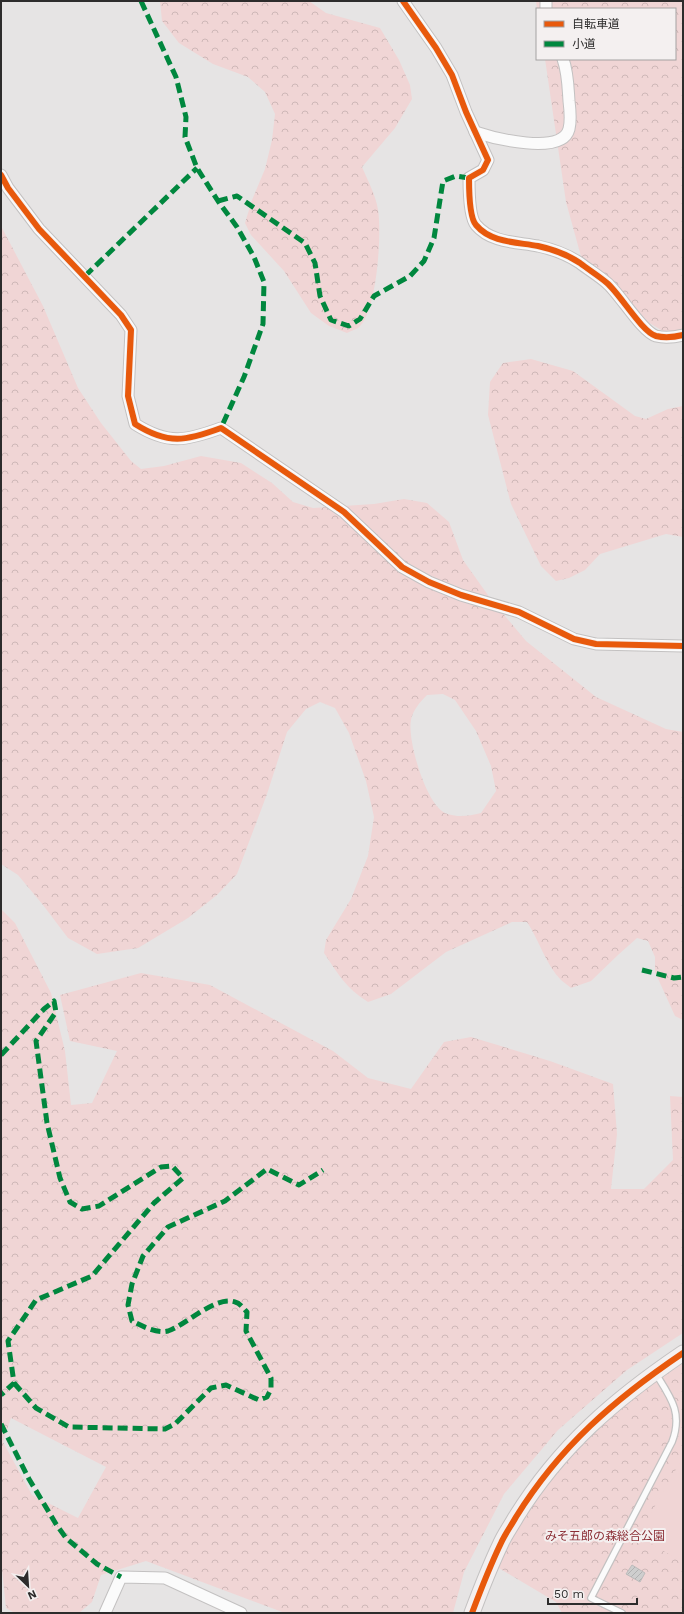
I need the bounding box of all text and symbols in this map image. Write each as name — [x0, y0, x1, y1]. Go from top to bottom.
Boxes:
legend — [536, 8, 676, 60]
text: 自転車道 — [572, 17, 620, 31]
text: 小道 — [572, 37, 596, 51]
park label: みそ五郎の森総合公園 — [545, 1529, 665, 1543]
north arrow — [8, 1566, 48, 1606]
scale bar — [548, 1580, 637, 1606]
text: N — [26, 1587, 38, 1602]
text: 50 m — [554, 1587, 584, 1601]

